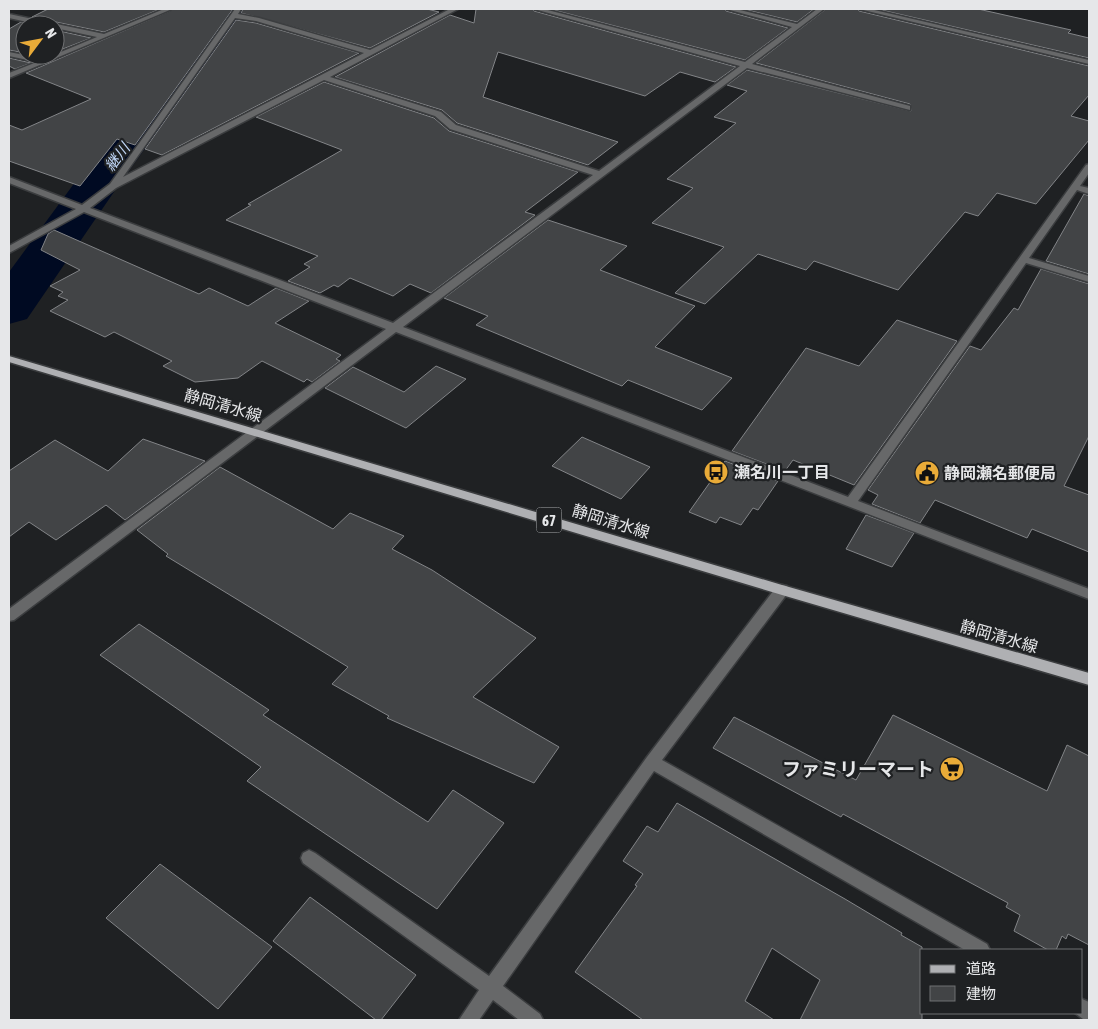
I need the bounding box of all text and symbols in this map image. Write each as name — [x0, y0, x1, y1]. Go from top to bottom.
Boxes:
north arrow — [15, 15, 65, 65]
text: N — [42, 25, 60, 41]
water label: 継川 — [101, 138, 134, 174]
street label: 静岡清水線 — [182, 385, 264, 425]
bus stop icon: 瀬名川一丁目 — [703, 459, 729, 485]
public building icon: 静岡瀬名郵便局 — [914, 460, 940, 486]
place label: 瀬名川一丁目 — [734, 463, 830, 481]
place label: 静岡瀬名郵便局 — [944, 464, 1056, 482]
street label: 静岡清水線 — [570, 501, 652, 541]
road number: 67 — [536, 508, 562, 532]
street label: 静岡清水線 — [958, 616, 1040, 656]
supermarket icon: ファミリーマート — [939, 756, 965, 782]
place label: ファミリーマート — [782, 758, 934, 780]
legend — [920, 949, 1083, 1014]
text: 道路 — [966, 960, 996, 977]
text: 建物 — [966, 985, 996, 1002]

